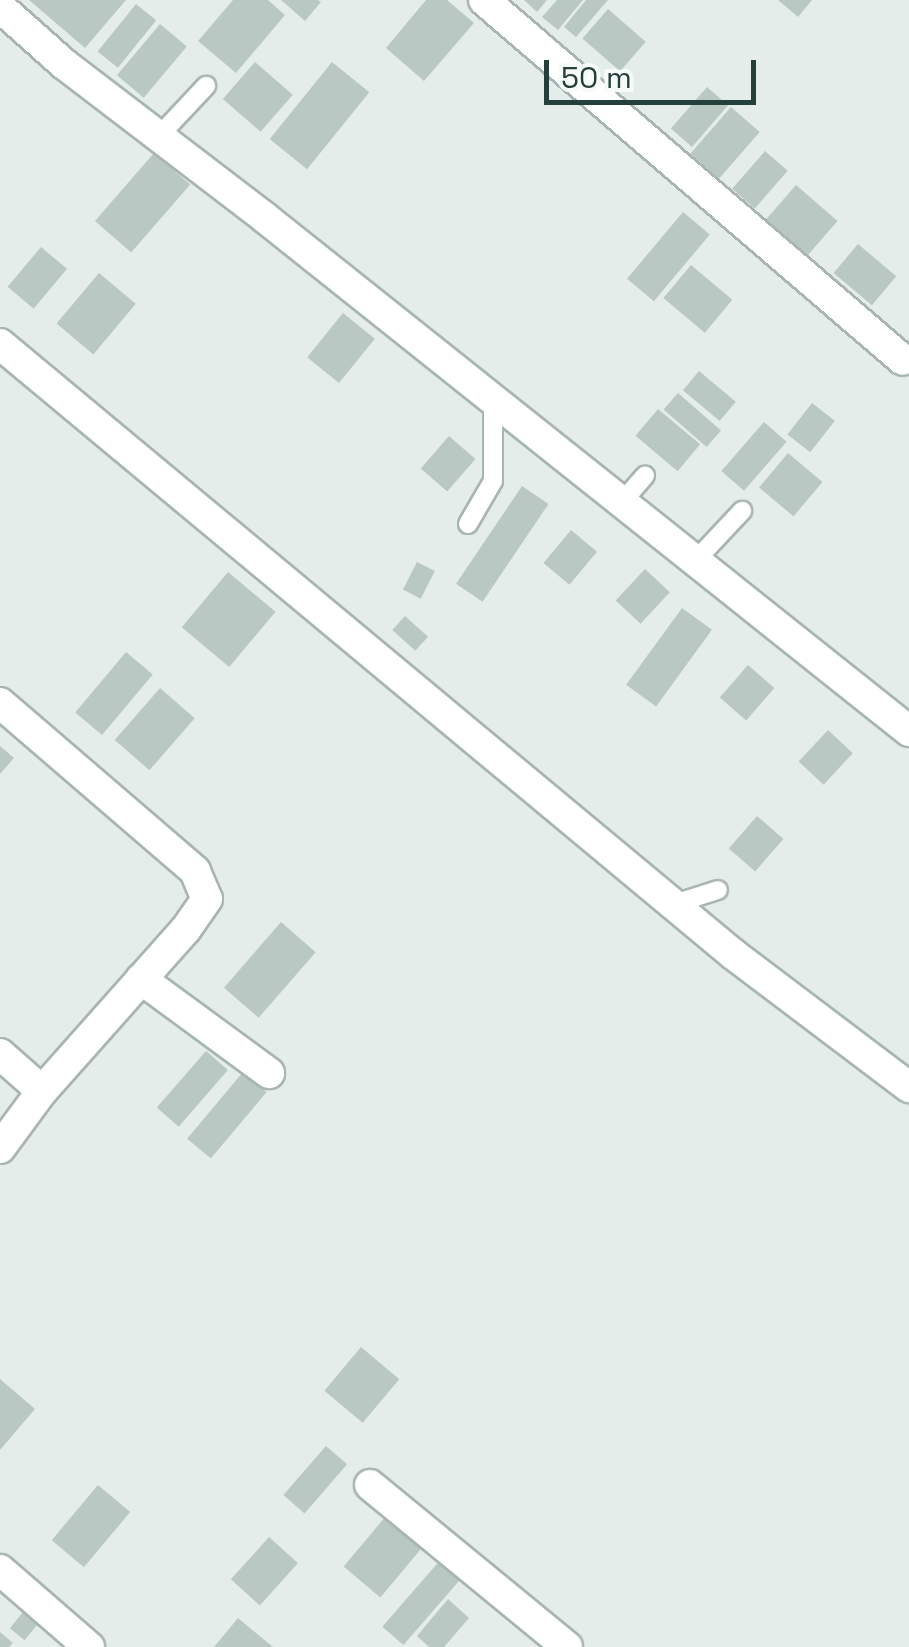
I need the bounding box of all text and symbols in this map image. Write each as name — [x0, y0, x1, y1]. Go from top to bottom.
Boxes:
scale bar — [549, 40, 762, 102]
text: 50 m — [561, 58, 632, 97]

